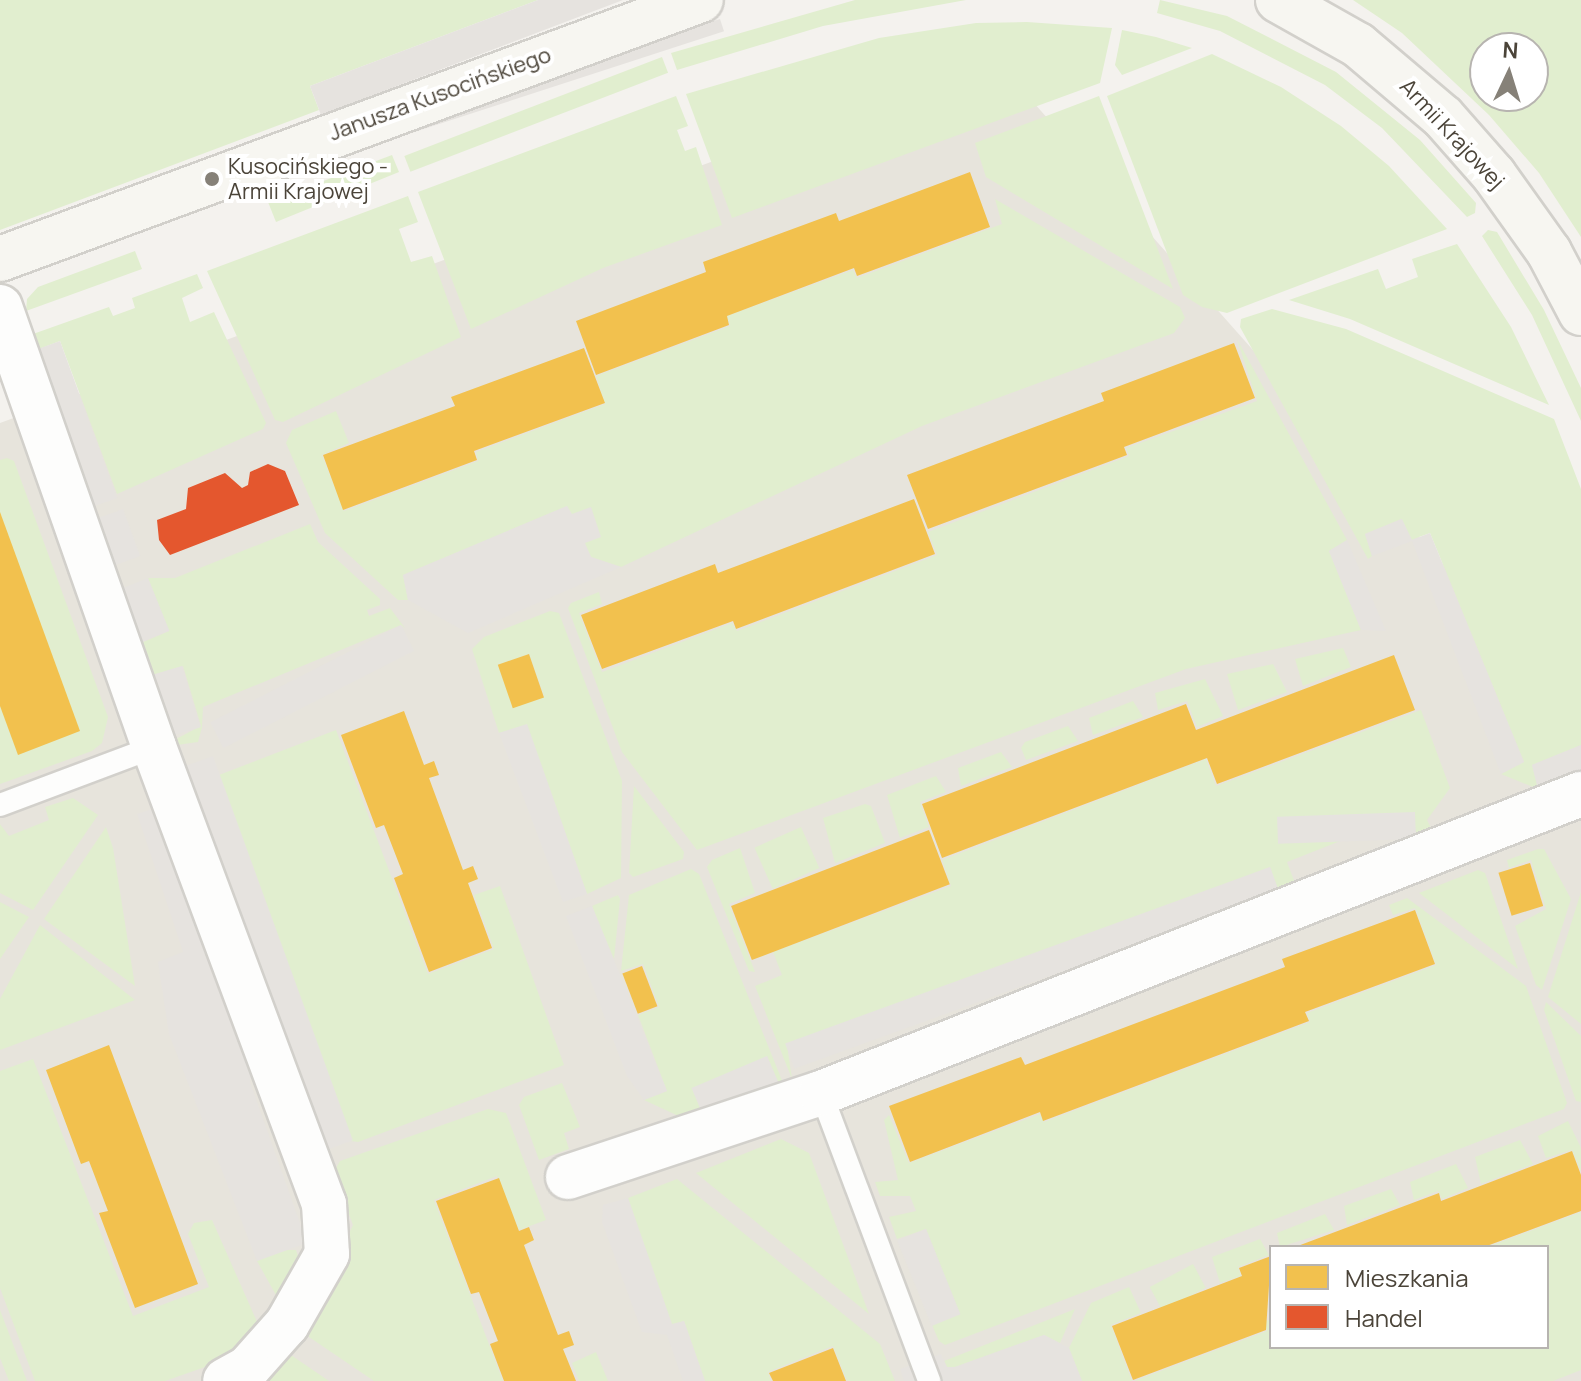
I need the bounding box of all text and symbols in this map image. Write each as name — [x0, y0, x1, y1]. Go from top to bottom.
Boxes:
north arrow — [1469, 32, 1549, 112]
text: N — [1502, 35, 1519, 66]
street label: Janusza Kusocińskiego — [325, 42, 555, 146]
street label: Armii Krajowej — [1394, 73, 1510, 195]
place label: Kusocińskiego - Armii Krajowej — [228, 153, 388, 204]
marker: Kusocińskiego - Armii Krajowej — [203, 170, 221, 188]
legend — [1269, 1245, 1549, 1349]
text: Mieszkania — [1345, 1261, 1469, 1294]
text: Handel — [1345, 1301, 1423, 1334]

